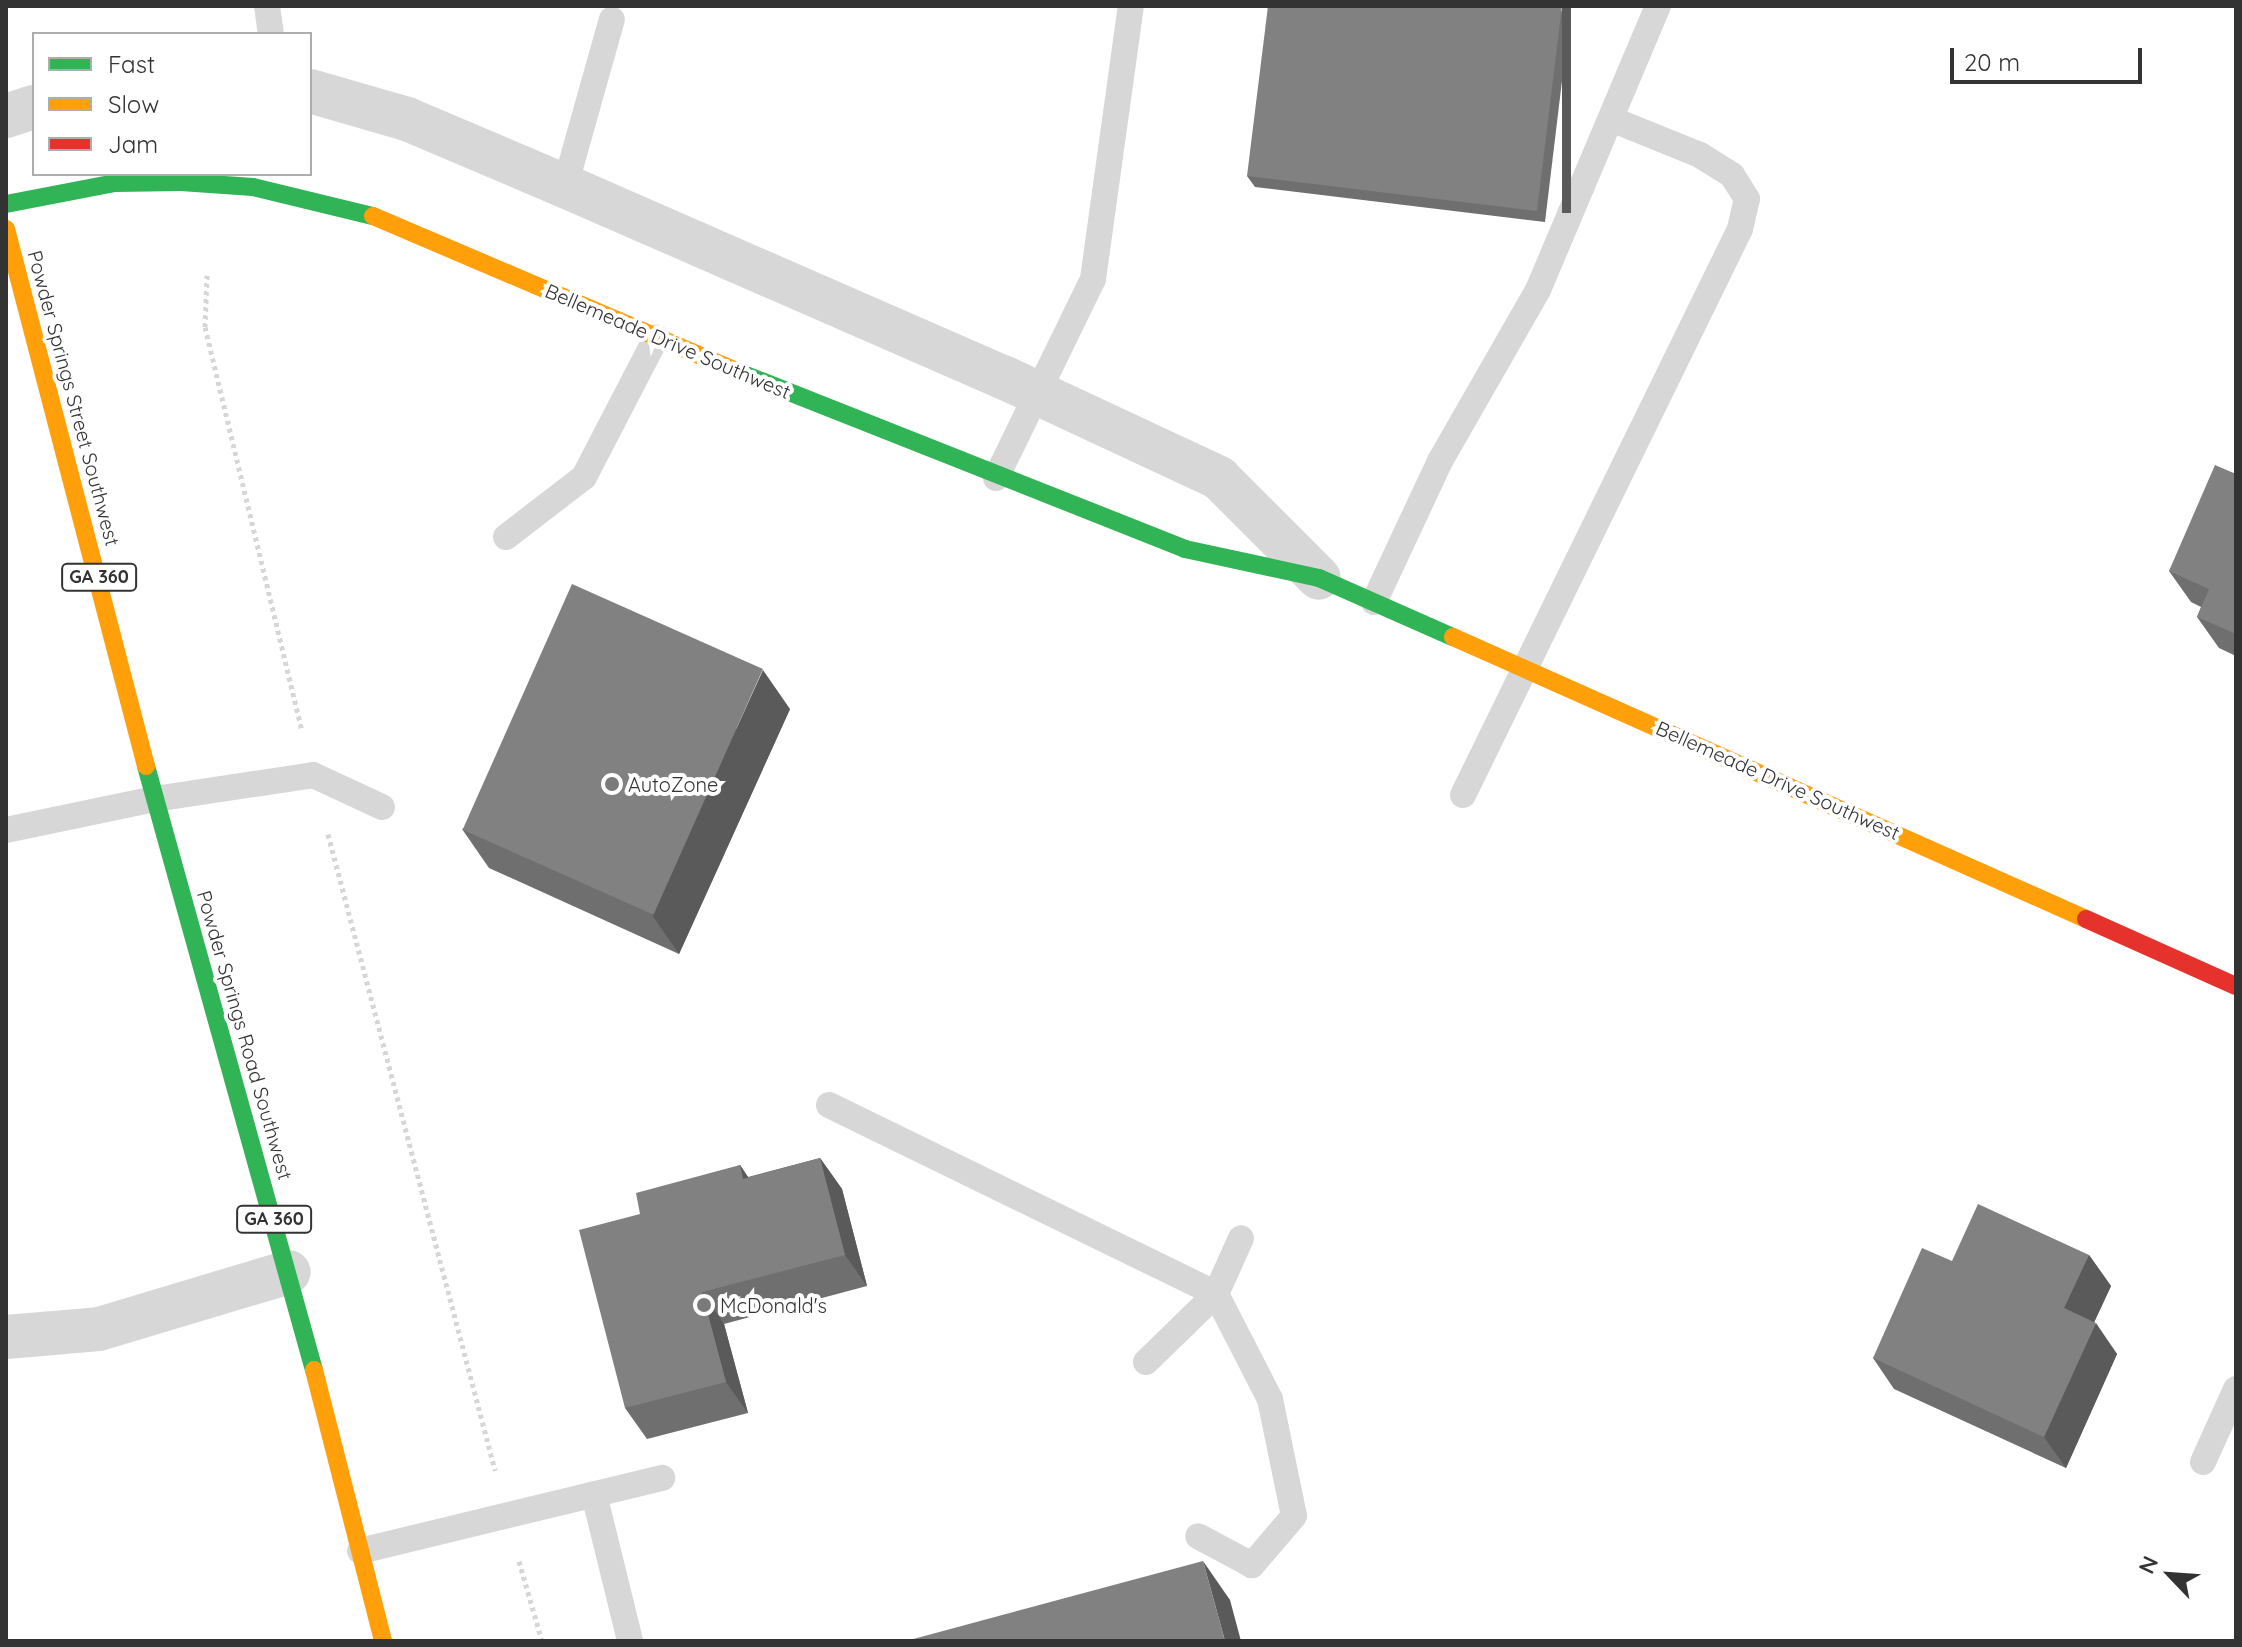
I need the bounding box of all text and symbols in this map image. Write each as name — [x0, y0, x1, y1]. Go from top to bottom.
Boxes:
legend — [32, 32, 312, 176]
scale bar — [1954, 32, 2146, 82]
text: 20 m — [1964, 47, 2020, 77]
text: Fast — [108, 49, 155, 79]
text: Slow — [108, 89, 159, 119]
text: Jam — [108, 129, 158, 159]
street label: Powder Springs Street Southwest — [23, 248, 125, 548]
street label: Bellemeade Drive Southwest — [542, 278, 794, 404]
road number: GA 360 — [61, 563, 137, 591]
street label: Bellemeade Drive Southwest — [1652, 715, 1904, 845]
place label: AutoZone — [628, 772, 718, 796]
marker: AutoZone — [603, 775, 621, 793]
street label: Powder Springs Road Southwest — [192, 888, 298, 1182]
road number: GA 360 — [236, 1205, 312, 1233]
place label: McDonald's — [720, 1293, 827, 1317]
marker: McDonald's — [695, 1296, 713, 1314]
north arrow — [2130, 1535, 2210, 1615]
text: N — [2132, 1552, 2164, 1578]

